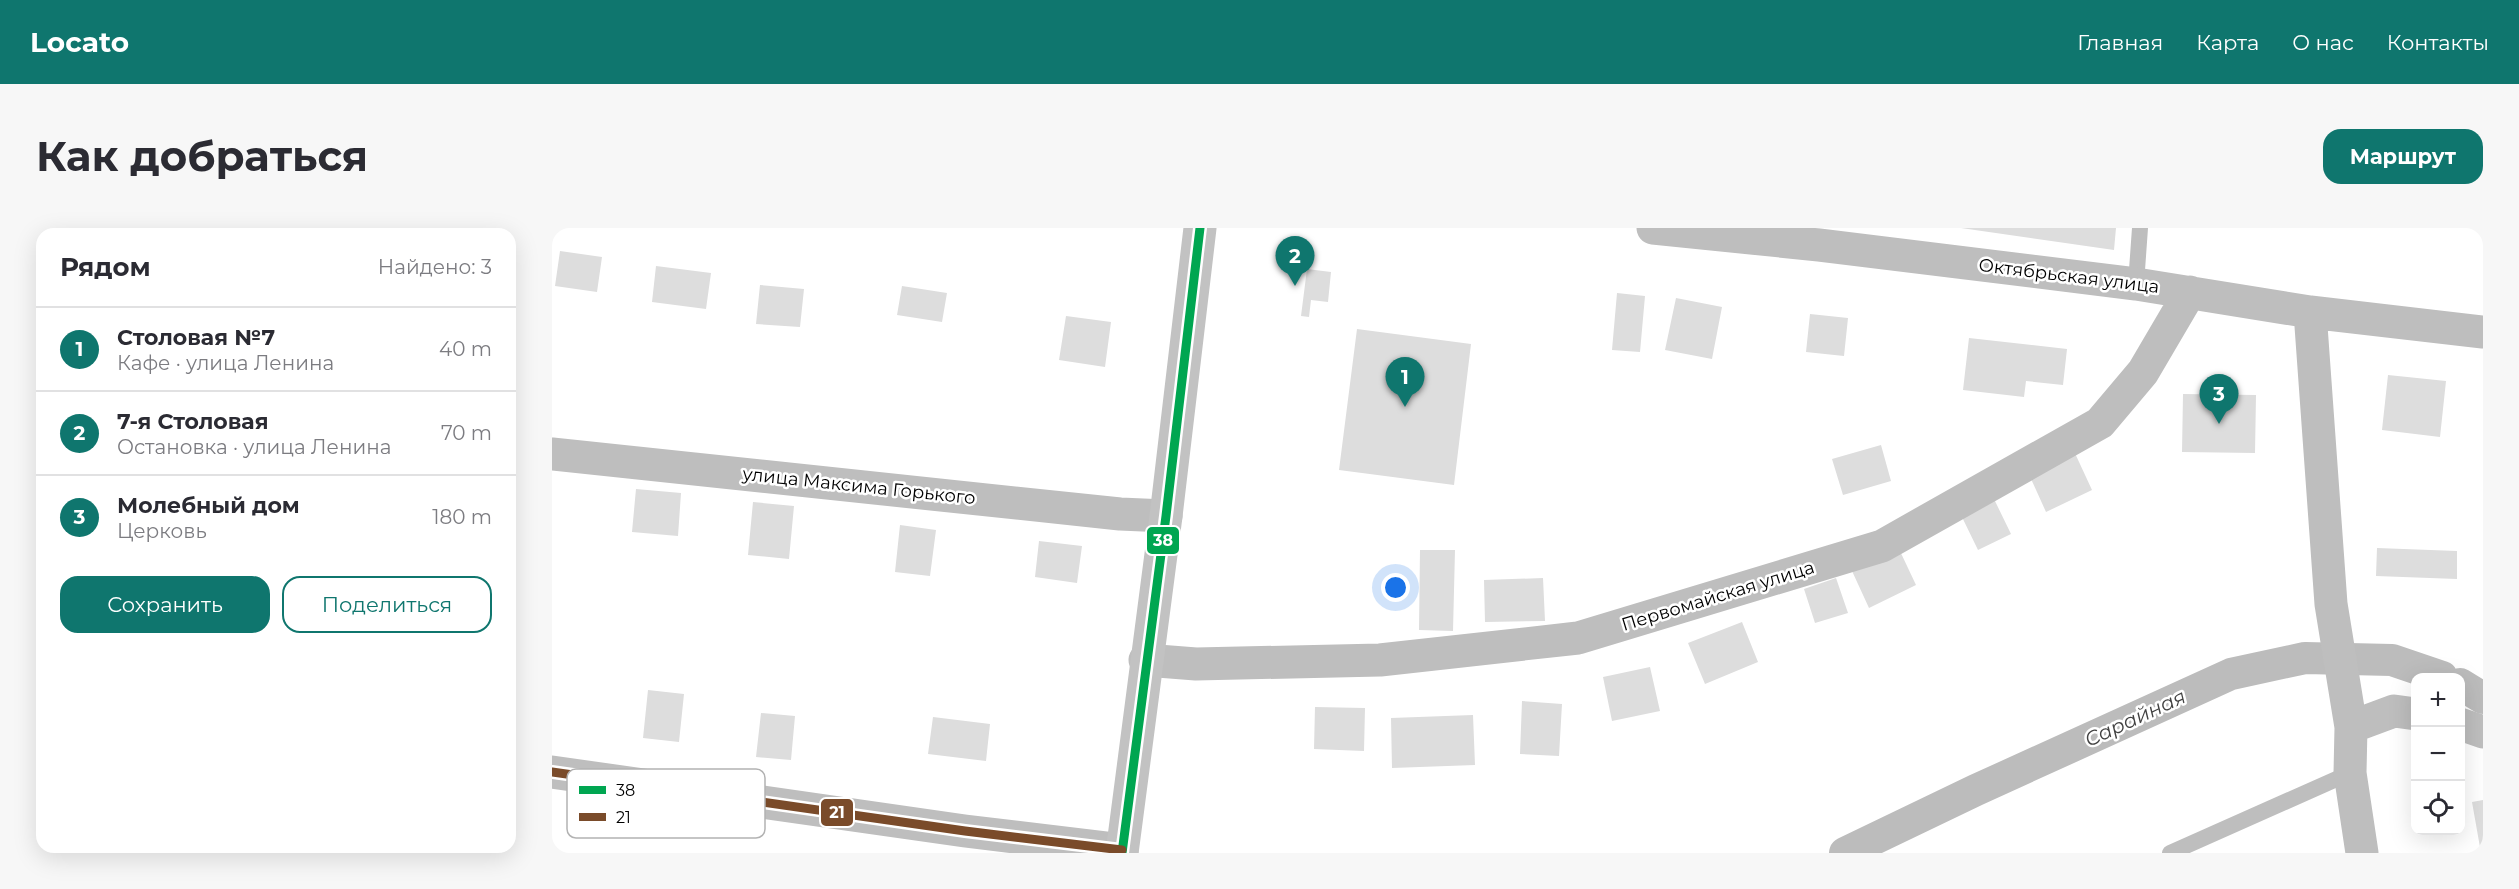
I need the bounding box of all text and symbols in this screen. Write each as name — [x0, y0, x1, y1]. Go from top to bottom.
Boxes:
text: Locato — [30, 25, 129, 59]
text: Главная — [2077, 30, 2163, 55]
text: Карта — [2196, 30, 2259, 55]
text: О нас — [2292, 30, 2354, 55]
text: Контакты — [2387, 30, 2489, 55]
button: Маршрут — [2323, 129, 2483, 184]
text: Как добраться — [36, 130, 368, 182]
pin: 2 — [1276, 236, 1314, 286]
text: Рядом — [60, 251, 151, 283]
street label: Октябрьская улица — [1977, 254, 2161, 298]
text: Найдено: 3 — [378, 255, 492, 279]
text: Столовая №7 — [117, 324, 275, 351]
text: 1 — [76, 337, 83, 361]
text: 40 m — [439, 337, 492, 361]
text: Кафе · улица Ленина — [117, 351, 334, 375]
pin: 1 — [1386, 358, 1424, 407]
pin: 3 — [2200, 374, 2238, 424]
text: 7-я Столовая — [117, 408, 268, 435]
text: 2 — [74, 421, 85, 445]
text: 70 m — [441, 421, 492, 445]
text: Остановка · улица Ленина — [117, 435, 391, 459]
street label: улица Максима Горького — [740, 463, 977, 509]
text: Молебный дом — [117, 492, 300, 519]
text: 3 — [74, 505, 85, 529]
text: 180 m — [432, 505, 492, 529]
text: Церковь — [117, 519, 207, 543]
line badge: 38 — [1146, 526, 1180, 555]
text: 38 — [1152, 531, 1173, 550]
street label: Первомайская улица — [1619, 556, 1817, 636]
your location — [1381, 573, 1410, 602]
button: Сохранить — [60, 576, 270, 633]
button: Поделиться — [282, 576, 492, 633]
map controls — [2411, 673, 2465, 835]
button: + — [2411, 673, 2465, 727]
water label: Сарайная — [2081, 684, 2189, 752]
button: − — [2411, 727, 2465, 781]
legend — [567, 769, 765, 838]
text: 38 — [616, 781, 635, 800]
button: locate — [2411, 781, 2465, 835]
line badge: 21 — [820, 798, 854, 827]
text: 21 — [829, 803, 845, 822]
text: 21 — [616, 808, 631, 827]

